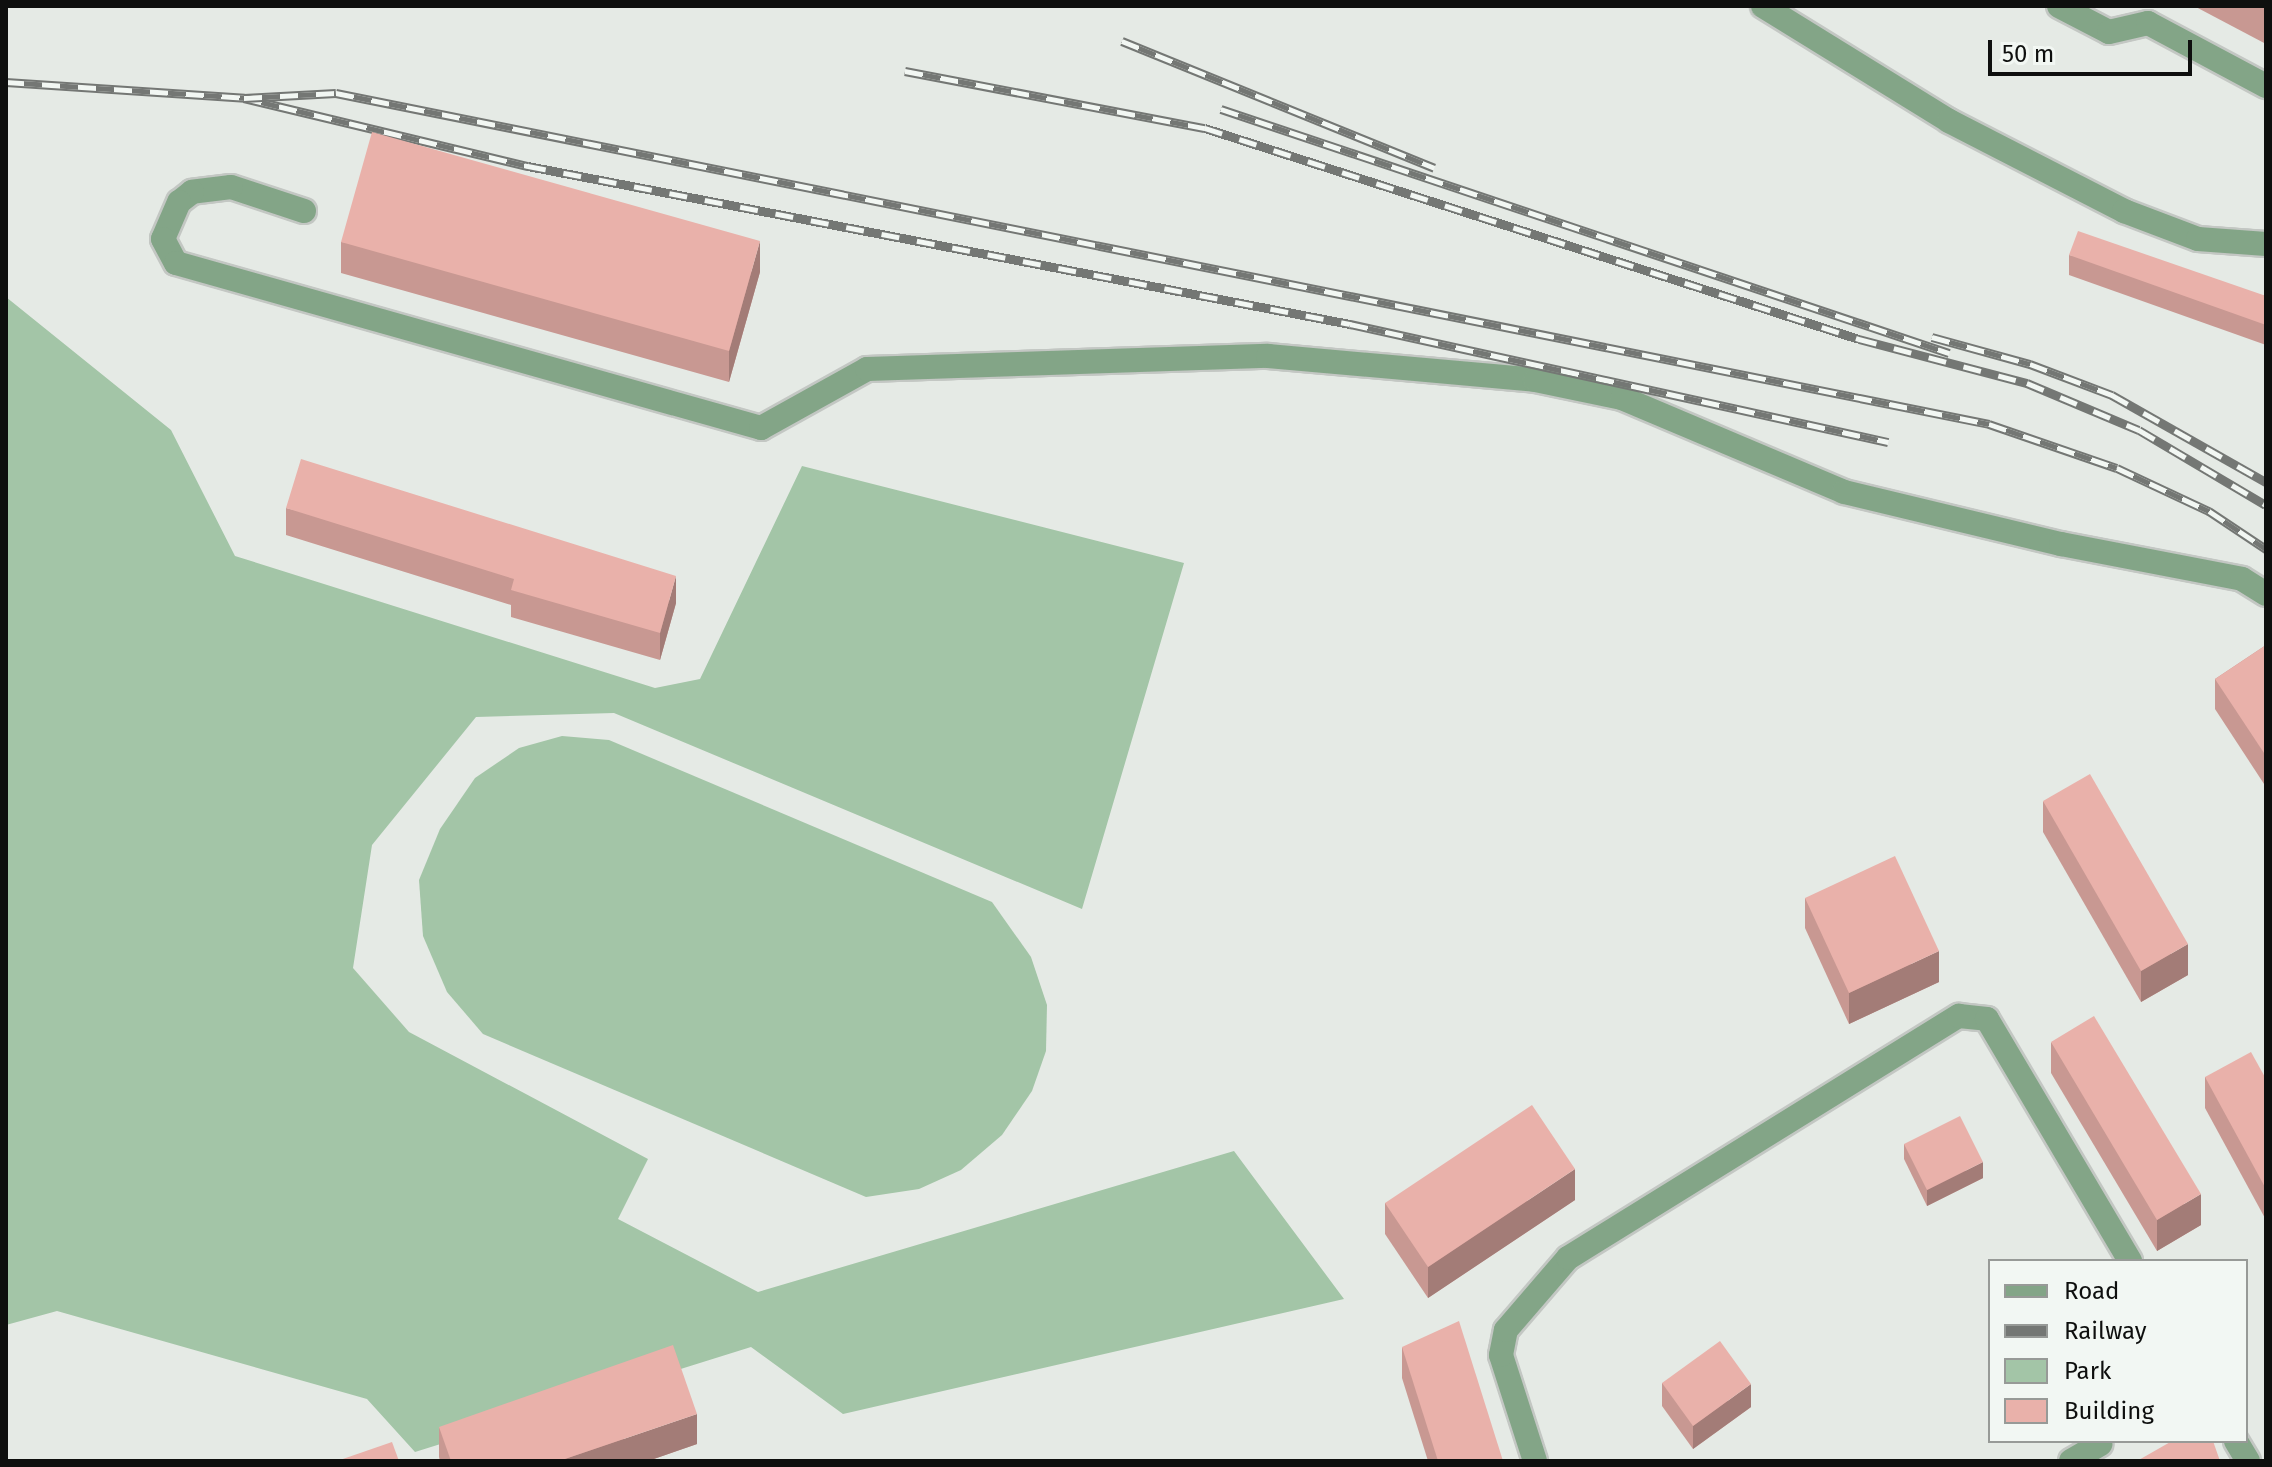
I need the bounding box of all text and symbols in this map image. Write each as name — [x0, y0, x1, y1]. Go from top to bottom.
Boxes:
scale bar — [1992, 24, 2196, 74]
text: 50 m — [2002, 40, 2054, 68]
legend — [1988, 1259, 2248, 1443]
text: Road — [2064, 1277, 2119, 1305]
text: Railway — [2064, 1317, 2147, 1345]
text: Park — [2064, 1357, 2111, 1385]
text: Building — [2064, 1397, 2154, 1425]

